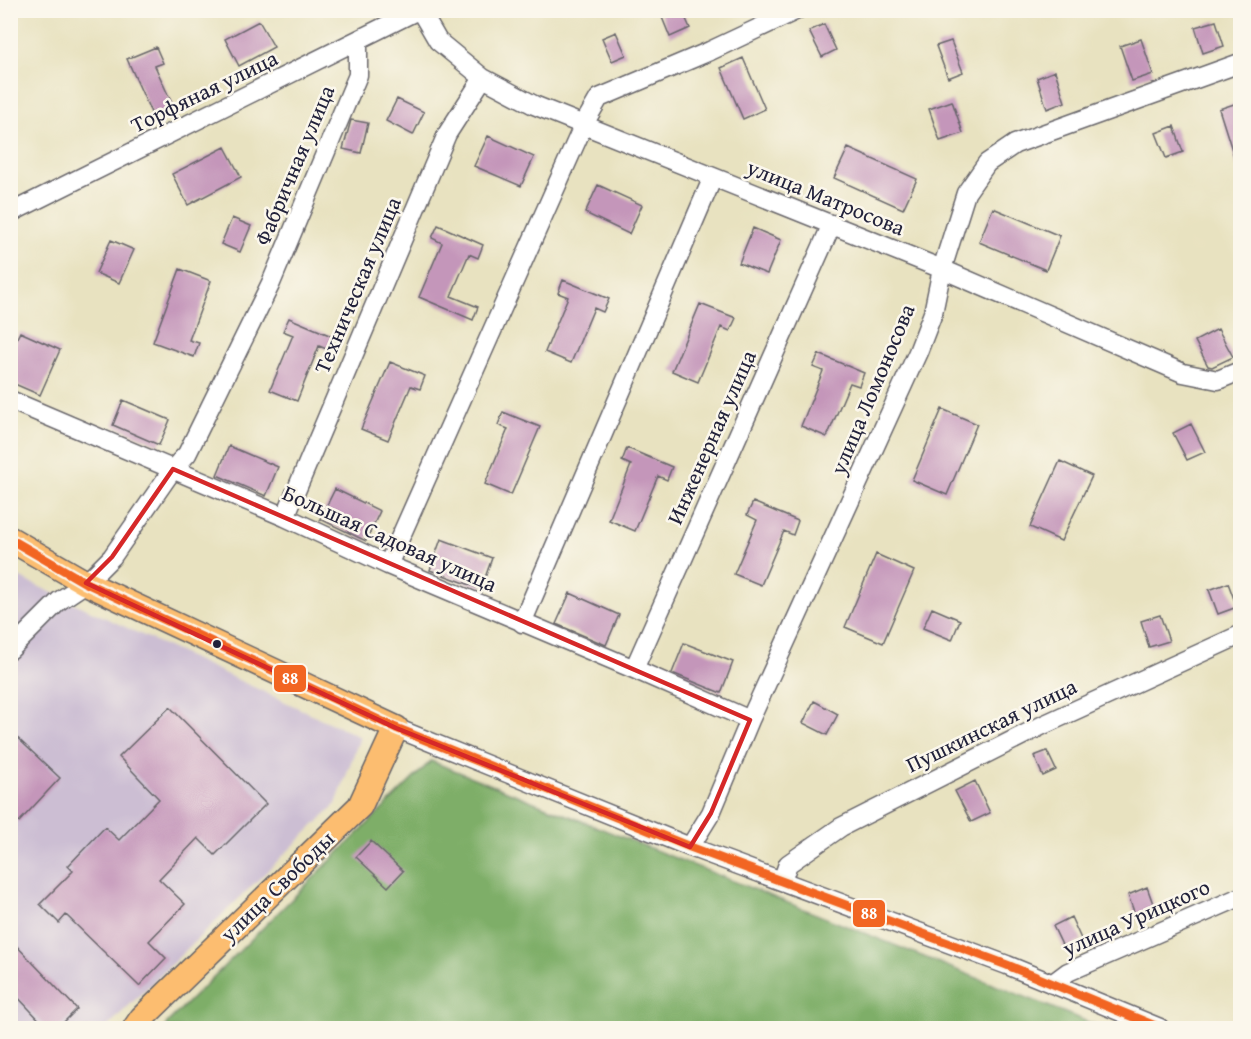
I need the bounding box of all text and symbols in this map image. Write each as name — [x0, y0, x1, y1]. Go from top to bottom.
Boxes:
street label: Торфяная улица — [125, 41, 283, 140]
street label: Фабричная улица — [246, 79, 342, 250]
street label: улица Матросова — [741, 150, 910, 243]
street label: Техническая улица — [305, 191, 409, 378]
street label: улица Ломоносова — [821, 298, 923, 480]
street label: Инженерная улица — [658, 344, 764, 529]
street label: Большая Садовая улица — [278, 476, 503, 600]
unlabelled marker — [211, 638, 223, 650]
line badge: 88 — [273, 664, 307, 693]
text: 88 — [282, 666, 298, 690]
street label: Пушкинская улица — [900, 670, 1082, 780]
street label: улица Свободы — [212, 823, 341, 950]
street label: улица Урицкого — [1056, 870, 1215, 964]
line badge: 88 — [852, 899, 886, 928]
text: 88 — [861, 901, 877, 925]

